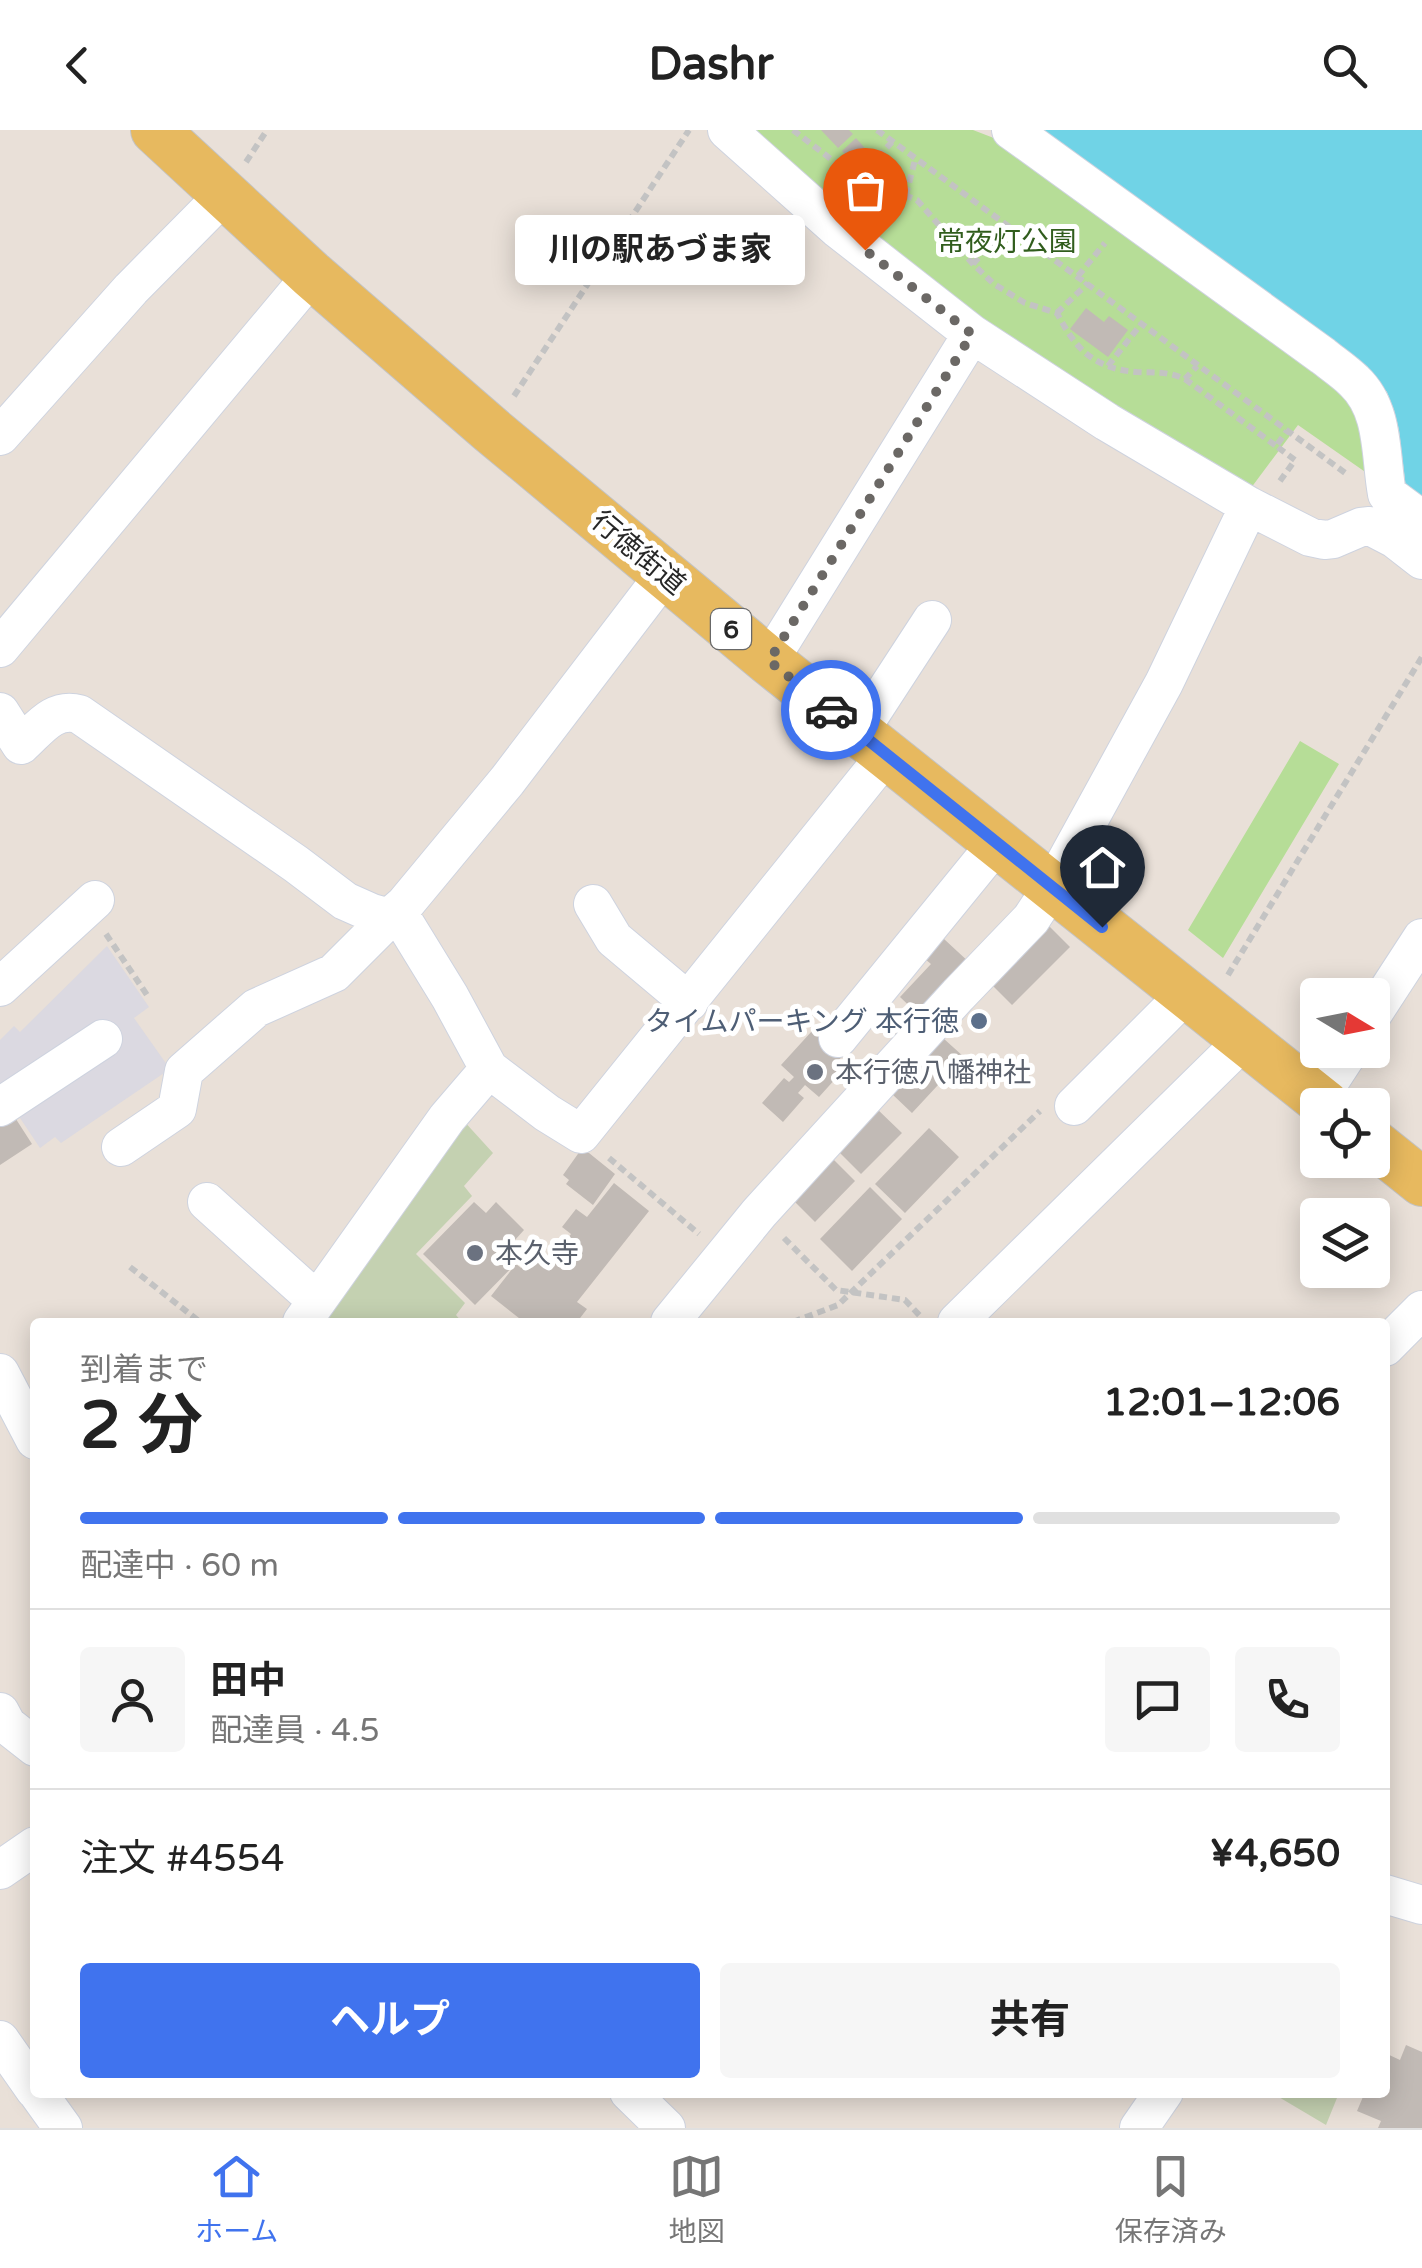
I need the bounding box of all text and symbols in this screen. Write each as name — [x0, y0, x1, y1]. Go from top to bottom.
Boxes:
icon: back — [50, 38, 105, 93]
text: Dashr — [649, 38, 773, 92]
icon: search — [1317, 38, 1372, 93]
pin — [823, 148, 908, 251]
icon: bag — [838, 163, 893, 218]
callout: 川の駅あづま家 — [515, 215, 805, 285]
park label: 常夜灯公園 — [937, 225, 1077, 259]
text: 川の駅あづま家 — [548, 231, 772, 269]
street label: 行徳街道 — [585, 504, 692, 602]
road number: 6 — [711, 609, 751, 649]
courier — [781, 660, 881, 760]
icon: car — [804, 683, 859, 738]
pin — [1060, 825, 1145, 928]
icon: home — [1075, 840, 1130, 895]
north arrow — [1300, 978, 1390, 1068]
map controls — [1300, 978, 1390, 1288]
place label: タイムパーキング 本行徳 — [645, 1005, 959, 1039]
marker: タイムパーキング 本行徳 — [968, 1010, 990, 1032]
place label: 本行徳八幡神社 — [835, 1056, 1031, 1090]
marker: 本行徳八幡神社 — [804, 1061, 826, 1083]
button: locate — [1300, 1088, 1390, 1178]
button: layers — [1300, 1198, 1390, 1288]
place label: 本久寺 — [495, 1237, 579, 1271]
marker: 本久寺 — [464, 1242, 486, 1264]
text: 到着まで — [80, 1351, 208, 1389]
text: 12:01–12:06 — [1103, 1380, 1340, 1426]
text: 2 分 — [80, 1387, 203, 1466]
text: 配達中 · 60 m — [80, 1547, 279, 1585]
button: person — [80, 1647, 185, 1752]
button: chat — [1105, 1647, 1210, 1752]
button: phone — [1235, 1647, 1340, 1752]
text: 田中 — [210, 1658, 286, 1704]
text: 配達員 · 4.5 — [210, 1712, 379, 1750]
text: ¥4,650 — [1210, 1831, 1340, 1877]
text: 注文 #4554 — [80, 1836, 285, 1882]
button: ヘルプ — [80, 1963, 700, 2078]
button: 共有 — [720, 1963, 1340, 2078]
tab: ホーム — [195, 2149, 278, 2249]
tab: 地図 — [669, 2149, 725, 2249]
tab: 保存済み — [1115, 2149, 1227, 2249]

